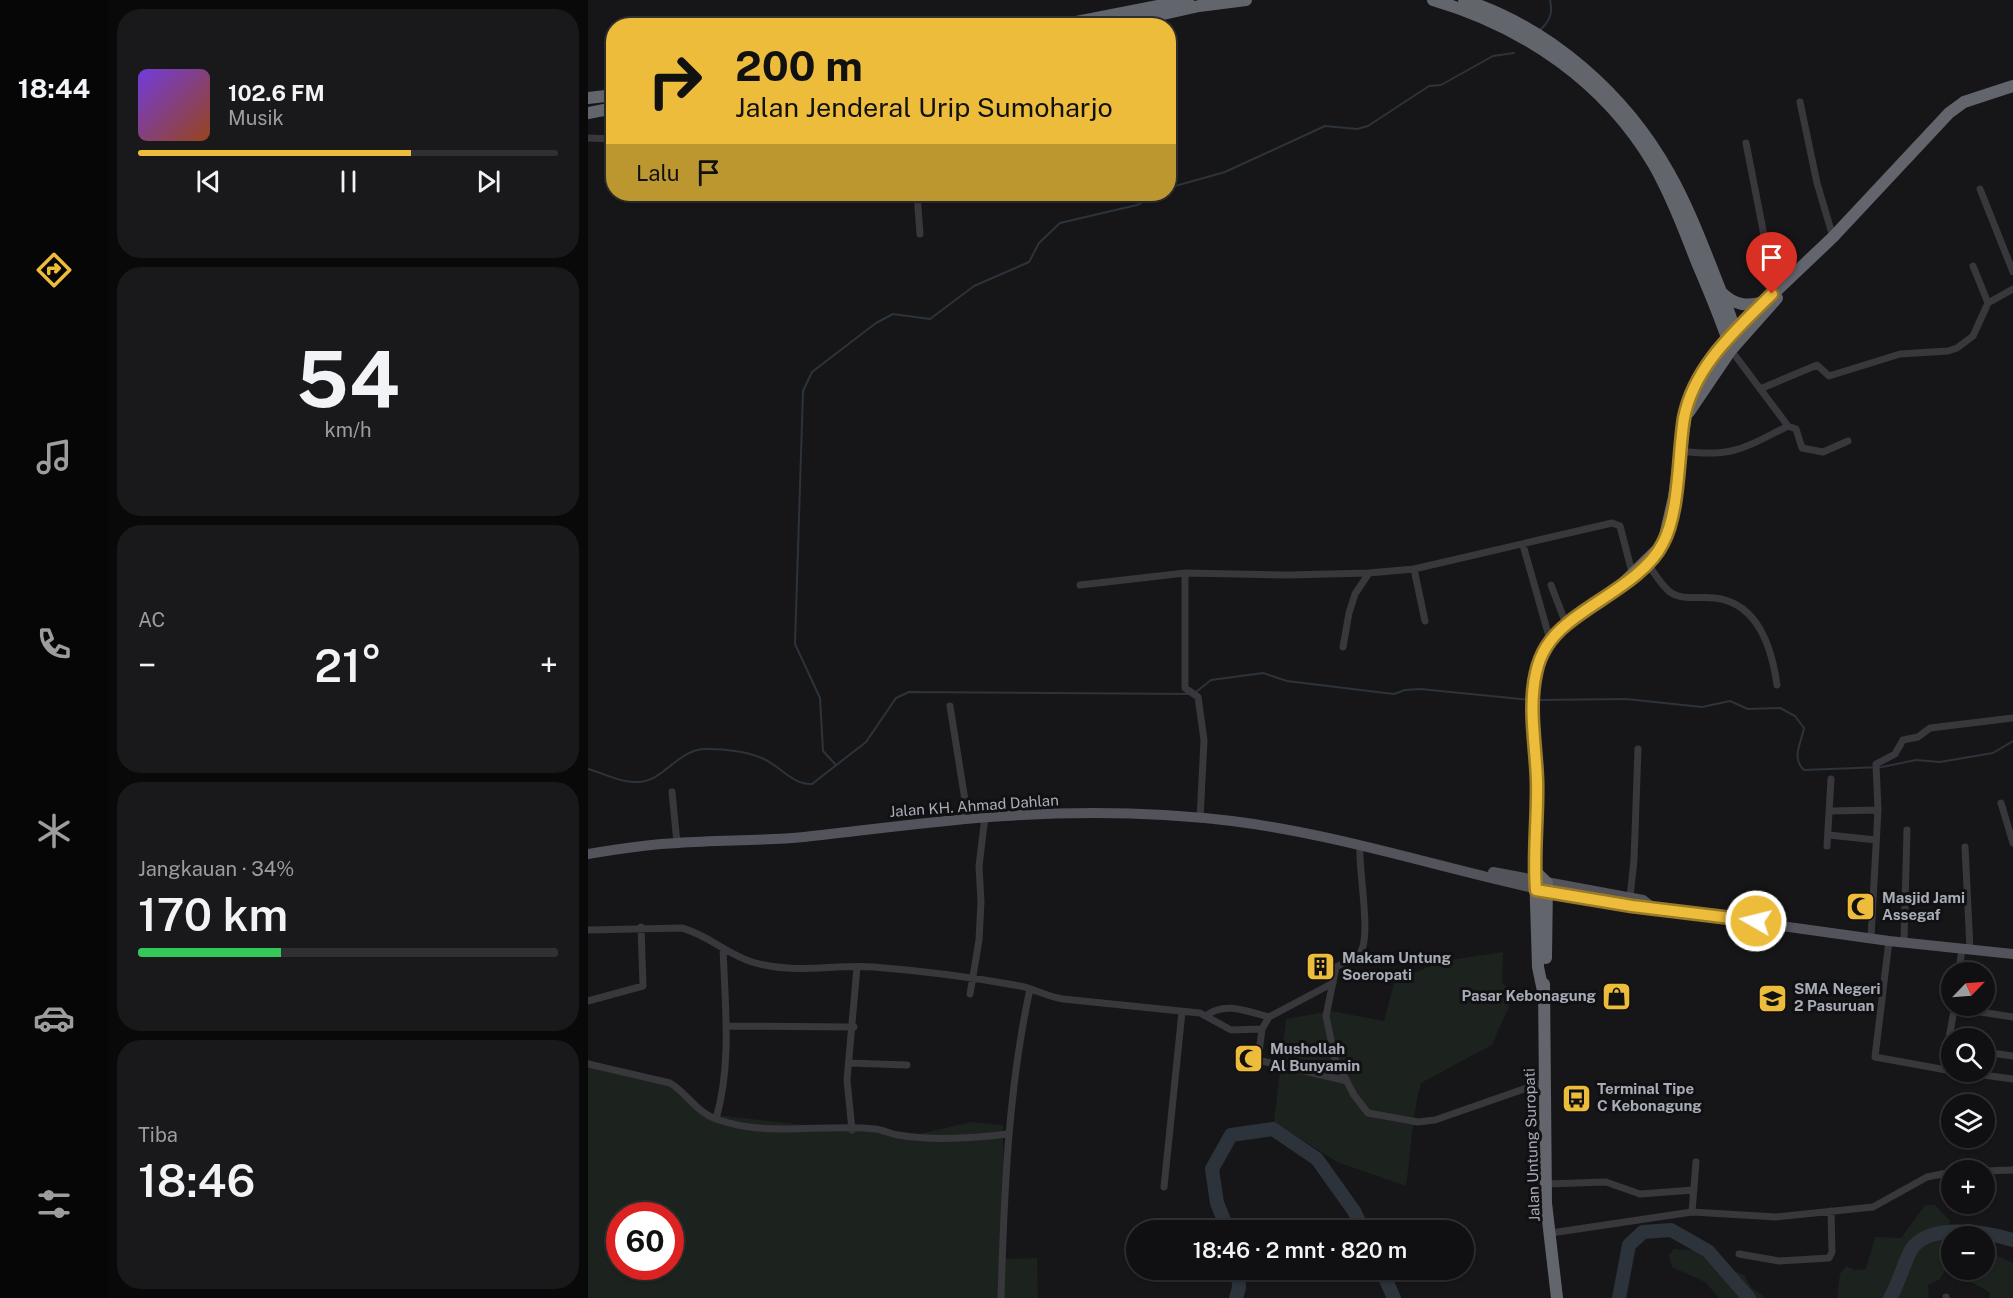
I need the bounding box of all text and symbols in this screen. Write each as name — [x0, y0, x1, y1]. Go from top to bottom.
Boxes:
text: 200 m — [735, 41, 863, 90]
icon: right — [636, 42, 714, 120]
text: 18:44 — [18, 72, 90, 104]
text: 102.6 FM — [228, 80, 325, 106]
text: Jalan Jenderal Urip Sumoharjo — [735, 91, 1113, 123]
text: Musik — [228, 106, 284, 130]
icon: arrive — [692, 156, 725, 189]
text: Lalu — [636, 160, 680, 186]
icon: previous — [192, 165, 225, 198]
icon: pause — [332, 165, 365, 198]
icon: next — [472, 165, 505, 198]
pin — [1746, 232, 1797, 294]
icon: arrive — [1755, 241, 1788, 274]
icon: directions — [33, 249, 75, 291]
text: 54 — [296, 333, 400, 425]
text: km/h — [324, 418, 372, 442]
icon: music — [33, 436, 75, 478]
text: AC — [138, 608, 165, 632]
icon: phone — [33, 623, 75, 665]
text: 21° — [314, 639, 382, 692]
text: − — [138, 646, 156, 684]
text: + — [540, 646, 558, 684]
street label: Jalan KH. Ahmad Dahlan — [889, 791, 1059, 820]
icon: climate — [33, 810, 75, 852]
text: Jangkauan · 34% — [138, 857, 294, 881]
text: 170 km — [138, 888, 288, 941]
position arrow — [1724, 889, 1788, 953]
place label: Masjid Jami Assegaf — [1882, 889, 1965, 923]
mosque icon: Masjid Jami Assegaf — [1845, 891, 1877, 923]
place label: Makam Untung Soeropati — [1342, 949, 1452, 983]
building icon: Makam Untung Soeropati — [1305, 951, 1337, 983]
north arrow — [1941, 962, 1995, 1016]
map controls — [1941, 962, 1995, 1280]
shop icon: Pasar Kebonagung — [1601, 980, 1633, 1012]
place label: SMA Negeri 2 Pasuruan — [1794, 980, 1881, 1014]
school or university icon: SMA Negeri 2 Pasuruan — [1757, 982, 1789, 1014]
place label: Pasar Kebonagung — [1461, 987, 1597, 1004]
icon: car — [33, 997, 75, 1039]
button: search — [1941, 1028, 1995, 1082]
place label: Mushollah Al Bunyamin — [1270, 1040, 1360, 1074]
mosque icon: Mushollah Al Bunyamin — [1233, 1042, 1265, 1074]
street label: Jalan Untung Suropati — [1520, 1068, 1543, 1222]
place label: Terminal Tipe C Kebonagung — [1597, 1080, 1702, 1114]
bus stop icon: Terminal Tipe C Kebonagung — [1560, 1082, 1592, 1114]
button: layers — [1941, 1094, 1995, 1148]
text: Tiba — [138, 1123, 178, 1147]
text: 18:46 — [138, 1154, 255, 1207]
button: + — [1941, 1160, 1995, 1214]
icon: filters — [33, 1183, 75, 1225]
speed limit sign: 60 — [606, 1202, 684, 1280]
button: − — [1941, 1226, 1995, 1280]
text: 18:46 · 2 mnt · 820 m — [1193, 1237, 1407, 1263]

